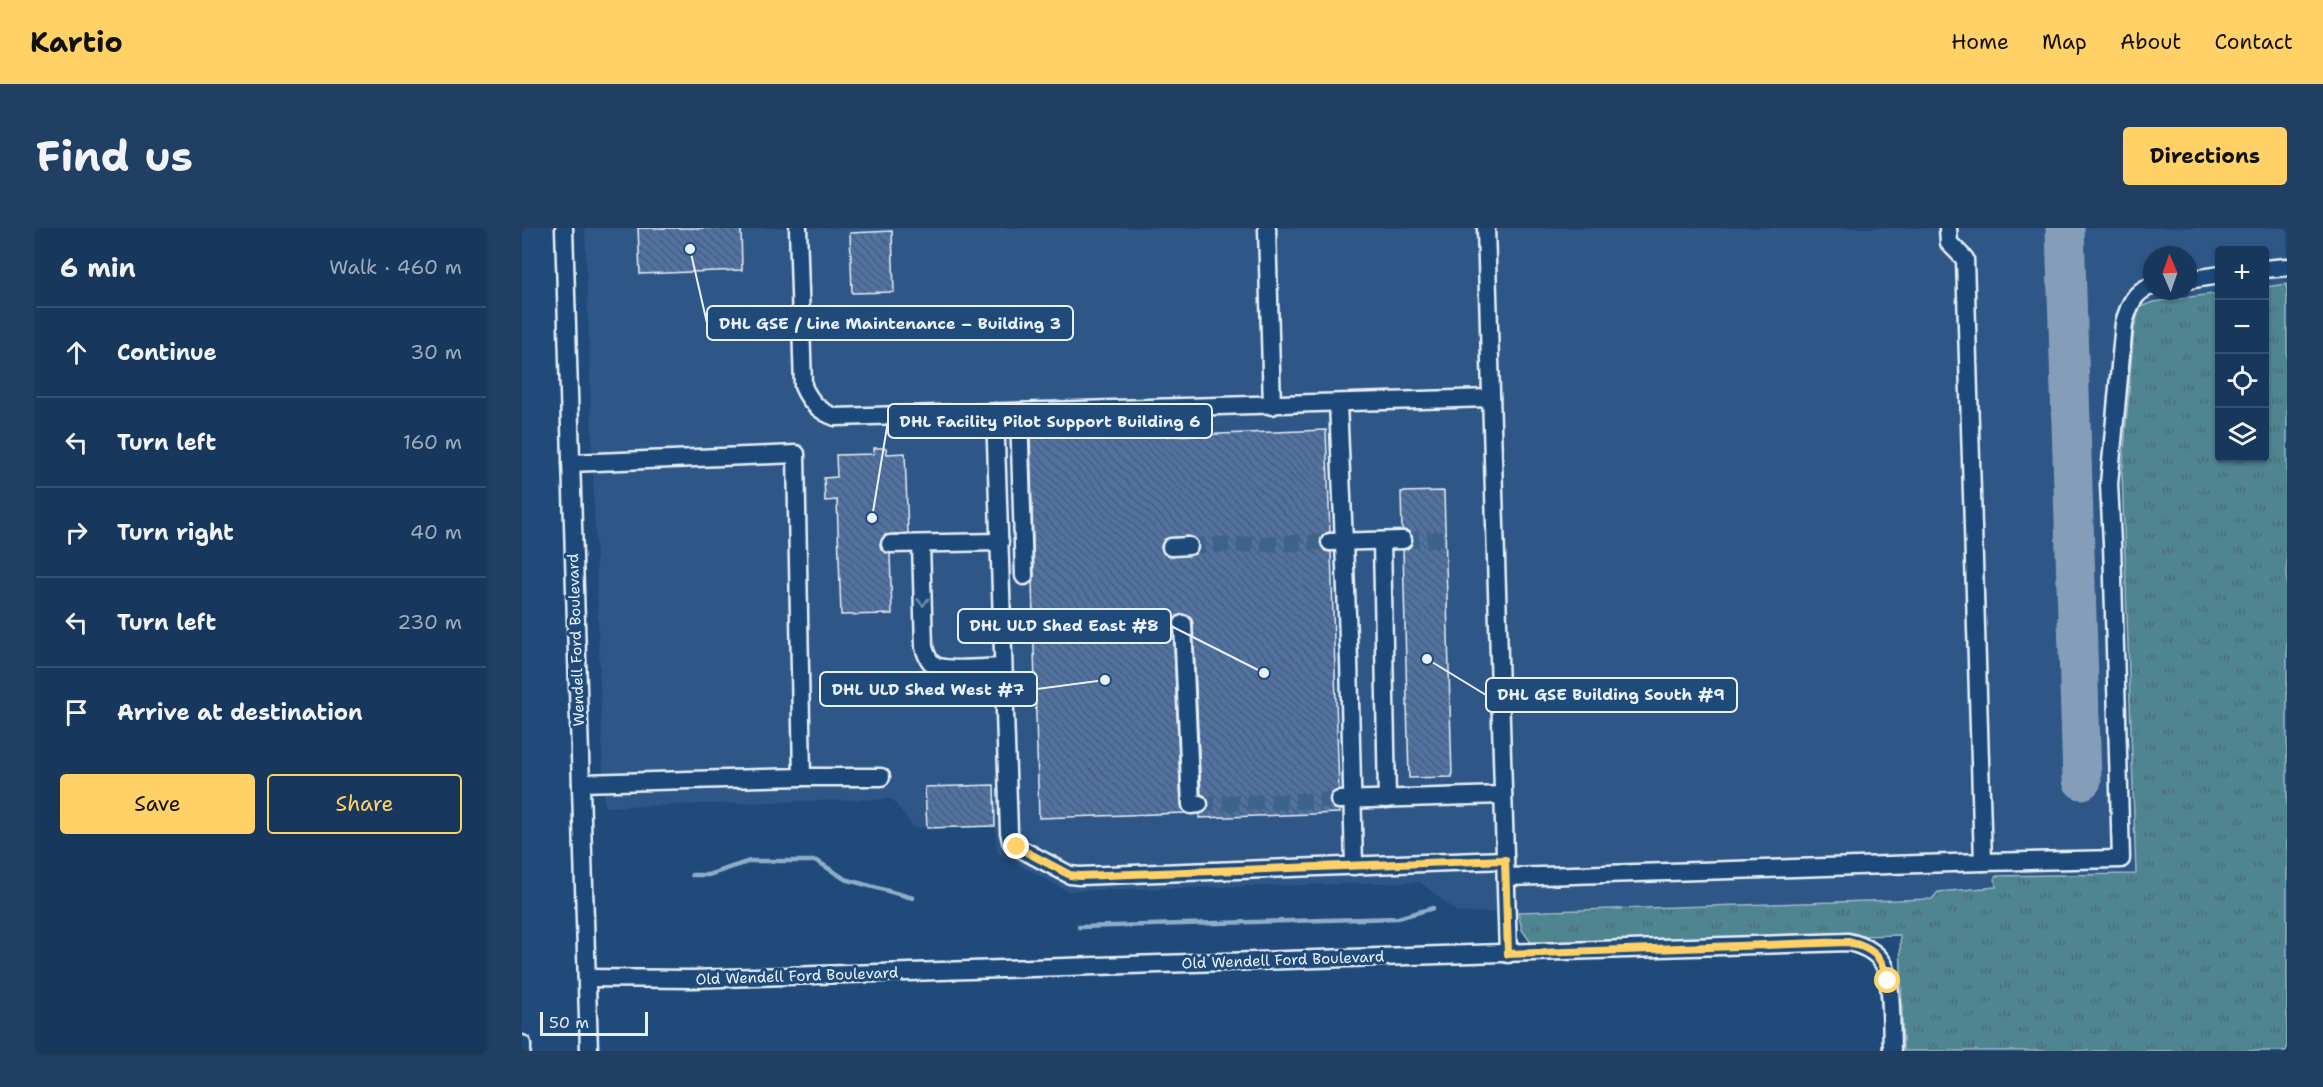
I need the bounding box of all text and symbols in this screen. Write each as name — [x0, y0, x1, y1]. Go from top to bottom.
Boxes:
text: Kartio — [30, 23, 123, 61]
text: Home — [1951, 28, 2009, 56]
text: Map — [2042, 28, 2087, 56]
text: About — [2120, 28, 2181, 56]
text: Contact — [2214, 28, 2293, 56]
button: Directions — [2123, 127, 2287, 185]
text: Find us — [36, 128, 193, 184]
north arrow — [2143, 246, 2197, 300]
map controls — [2215, 246, 2269, 462]
button: + — [2215, 246, 2269, 300]
text: 6 min — [60, 250, 136, 285]
text: Walk · 460 m — [329, 254, 462, 280]
button: − — [2215, 300, 2269, 354]
callout: DHL GSE / Line Maintenance – Building 3 — [707, 306, 1073, 340]
text: DHL GSE / Line Maintenance – Building 3 — [719, 313, 1061, 334]
icon: ahead — [60, 336, 93, 369]
text: Continue — [117, 338, 217, 367]
text: 30 m — [410, 339, 462, 365]
button: locate — [2215, 354, 2269, 408]
callout: DHL Facility Pilot Support Building 6 — [888, 404, 1212, 438]
button: layers — [2215, 408, 2269, 462]
text: DHL Facility Pilot Support Building 6 — [900, 411, 1200, 432]
icon: left — [60, 426, 93, 459]
text: Turn left — [117, 428, 216, 457]
text: 160 m — [403, 429, 462, 455]
icon: right — [60, 516, 93, 549]
text: Turn right — [117, 518, 234, 547]
text: 40 m — [410, 519, 462, 545]
street label: Wendell Ford Boulevard — [563, 553, 589, 727]
one-way arrow — [916, 598, 929, 607]
icon: left — [60, 606, 93, 639]
text: Turn left — [117, 608, 216, 637]
text: 230 m — [397, 609, 462, 635]
callout: DHL ULD Shed East #8 — [958, 609, 1171, 643]
text: DHL ULD Shed East #8 — [969, 615, 1159, 636]
callout: DHL ULD Shed West #7 — [820, 672, 1037, 706]
callout: DHL GSE Building South #9 — [1486, 678, 1737, 712]
text: DHL ULD Shed West #7 — [832, 679, 1024, 700]
text: DHL GSE Building South #9 — [1497, 684, 1725, 705]
icon: arrive — [60, 696, 93, 729]
text: Arrive at destination — [117, 698, 363, 727]
button: Save — [60, 774, 255, 834]
button: Share — [267, 774, 462, 834]
route end — [1003, 833, 1029, 859]
street label: Old Wendell Ford Boulevard — [1181, 946, 1385, 974]
street label: Old Wendell Ford Boulevard — [695, 962, 899, 990]
route start — [1874, 967, 1900, 993]
scale bar — [540, 1009, 648, 1036]
text: 50 m — [549, 1012, 589, 1033]

